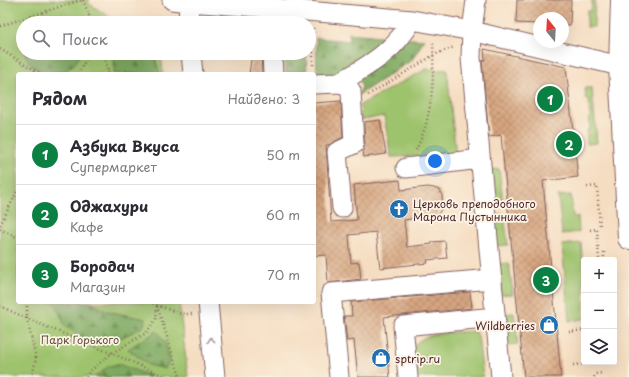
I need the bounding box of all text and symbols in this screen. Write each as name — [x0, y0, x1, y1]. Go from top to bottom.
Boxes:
north arrow — [533, 12, 569, 48]
search box — [16, 16, 316, 60]
icon: search — [30, 27, 52, 49]
text: Поиск — [62, 27, 108, 50]
pin: 1 — [537, 84, 563, 114]
text: Рядом — [32, 85, 87, 111]
text: Найдено: 3 — [228, 89, 300, 108]
pin: 2 — [556, 129, 582, 159]
text: Азбука Вкуса — [70, 134, 180, 157]
text: 1 — [42, 145, 48, 164]
text: 50 m — [266, 145, 300, 164]
your location — [425, 151, 445, 171]
text: Супермаркет — [70, 157, 157, 176]
text: Оджахури — [70, 194, 148, 217]
place label: Церковь преподобного Марона Пустынника — [413, 195, 536, 225]
church icon: Церковь преподобного Марона Пустынника — [388, 198, 410, 220]
text: 2 — [40, 205, 50, 224]
text: 60 m — [266, 205, 300, 224]
text: Кафе — [70, 217, 103, 236]
text: Бородач — [70, 254, 135, 277]
map controls — [581, 257, 617, 365]
button: + — [581, 257, 617, 293]
text: 3 — [41, 265, 49, 284]
text: 70 m — [267, 265, 300, 284]
pin: 3 — [533, 265, 559, 295]
text: Магазин — [70, 277, 126, 296]
button: − — [581, 293, 617, 329]
shop icon: Wildberries — [538, 314, 560, 336]
place label: Wildberries — [475, 317, 535, 334]
button: layers — [581, 329, 617, 365]
park label: Парк Горького — [41, 331, 119, 348]
one-way arrow — [207, 336, 216, 343]
shop icon: sptrip.ru — [370, 347, 392, 369]
place label: sptrip.ru — [395, 350, 440, 367]

